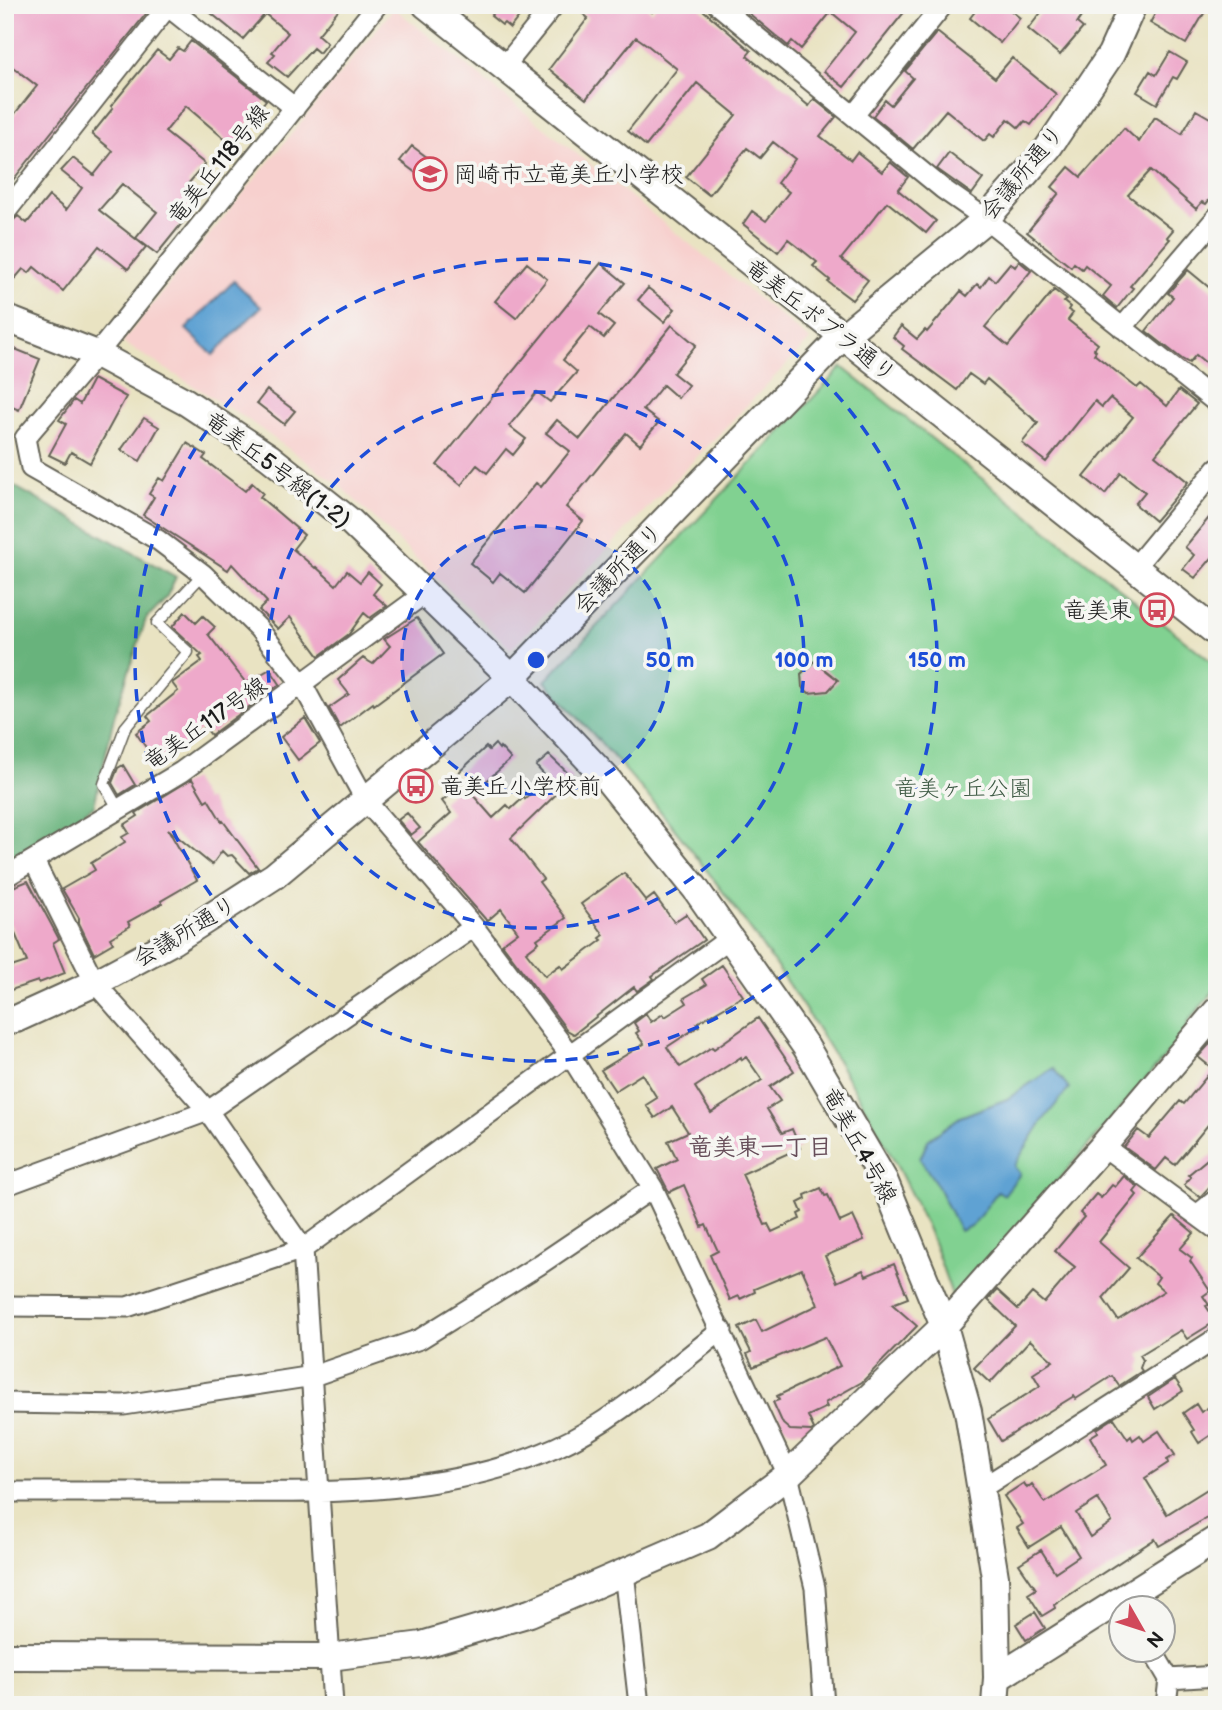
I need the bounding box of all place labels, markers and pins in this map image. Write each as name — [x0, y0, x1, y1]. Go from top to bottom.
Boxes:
school or university icon: 岡崎市立竜美丘小学校 — [411, 155, 449, 193]
place label: 岡崎市立竜美丘小学校 — [454, 161, 684, 189]
bus stop icon: 竜美東 — [1138, 591, 1176, 629]
place label: 竜美東 — [1063, 597, 1132, 625]
centre of rings — [524, 648, 548, 672]
bus stop icon: 竜美丘小学校前 — [397, 767, 435, 805]
place label: 竜美丘小学校前 — [440, 773, 601, 801]

